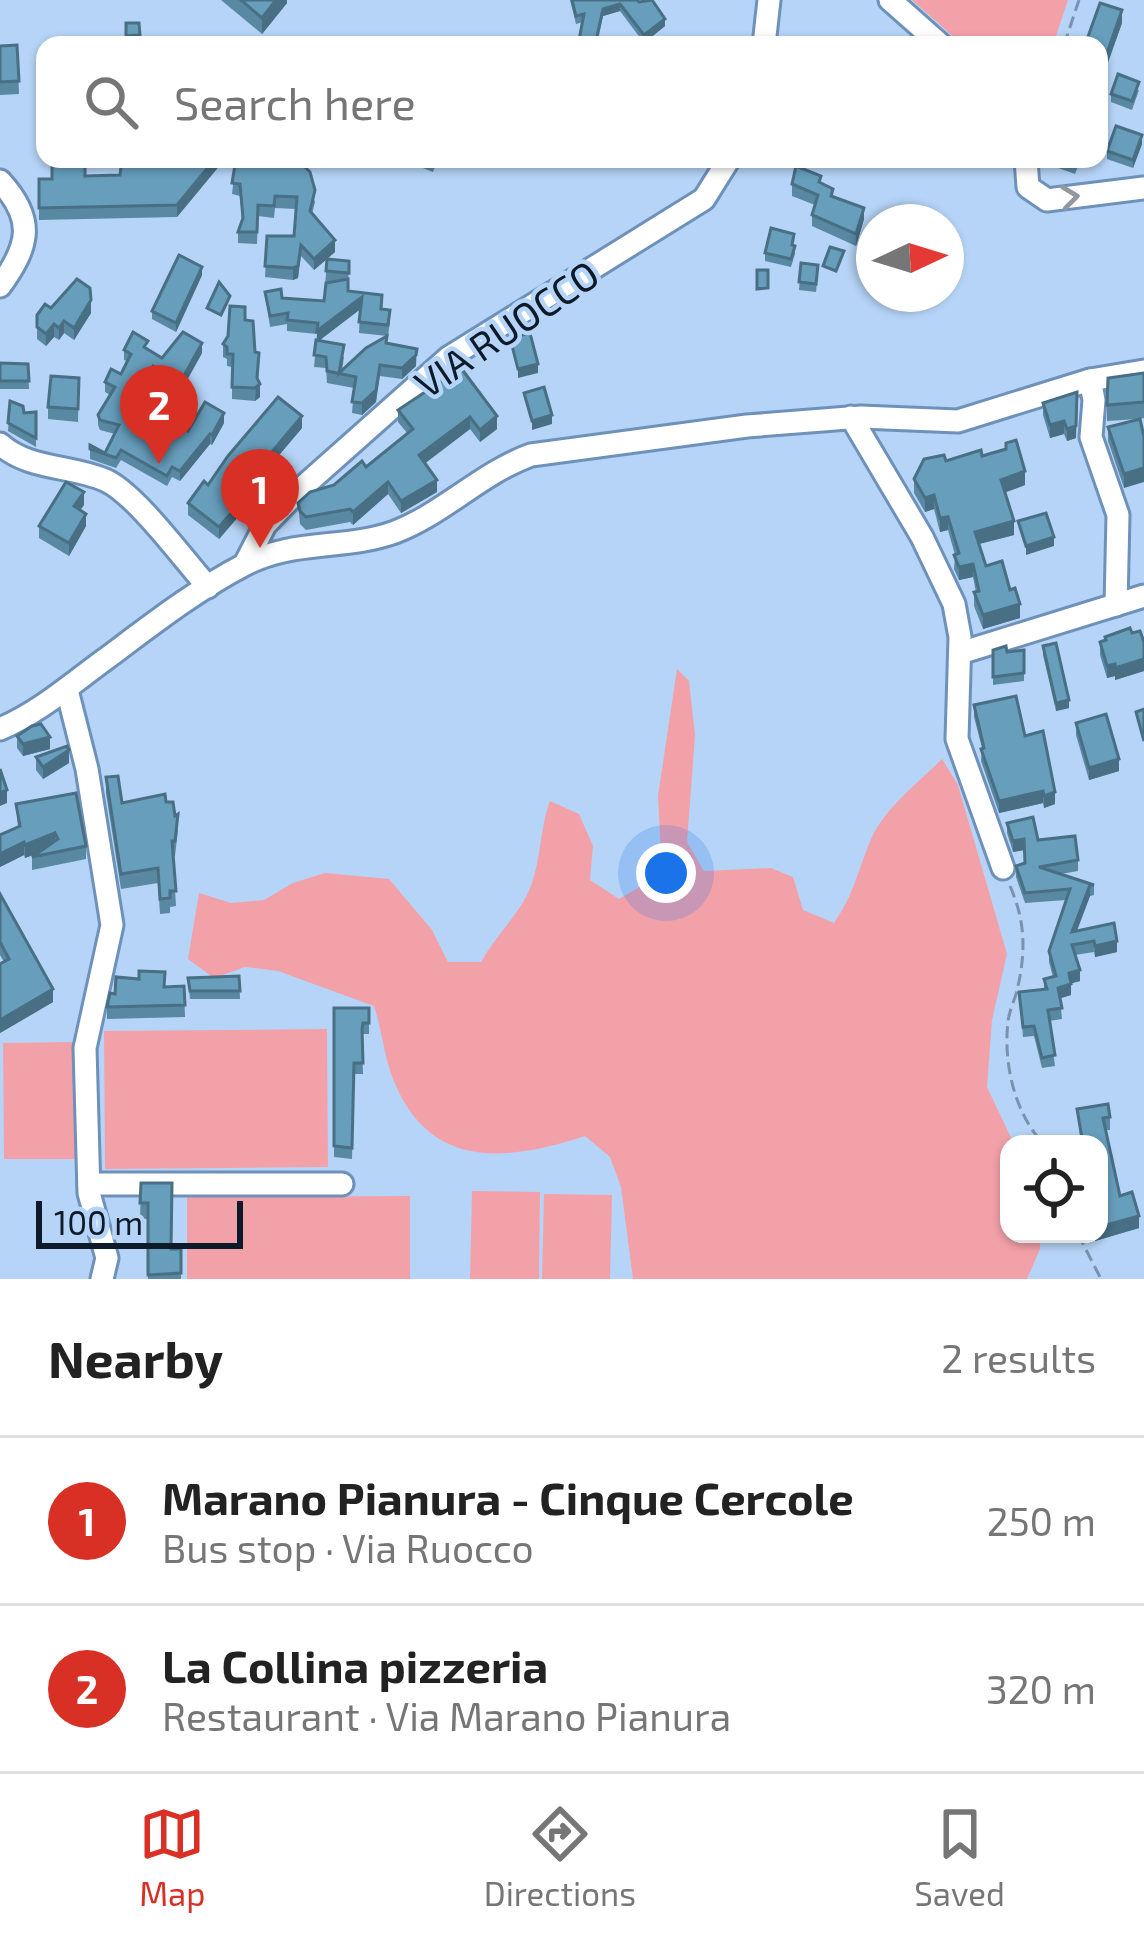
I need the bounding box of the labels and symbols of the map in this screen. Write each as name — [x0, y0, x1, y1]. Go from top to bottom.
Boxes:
one-way arrow — [1060, 185, 1080, 211]
north arrow — [856, 204, 964, 312]
street label: VIA RUOCCO — [405, 249, 607, 407]
pin: 2 — [120, 365, 198, 464]
pin: 1 — [221, 449, 299, 548]
your location — [636, 843, 696, 903]
scale bar — [36, 1195, 243, 1248]

